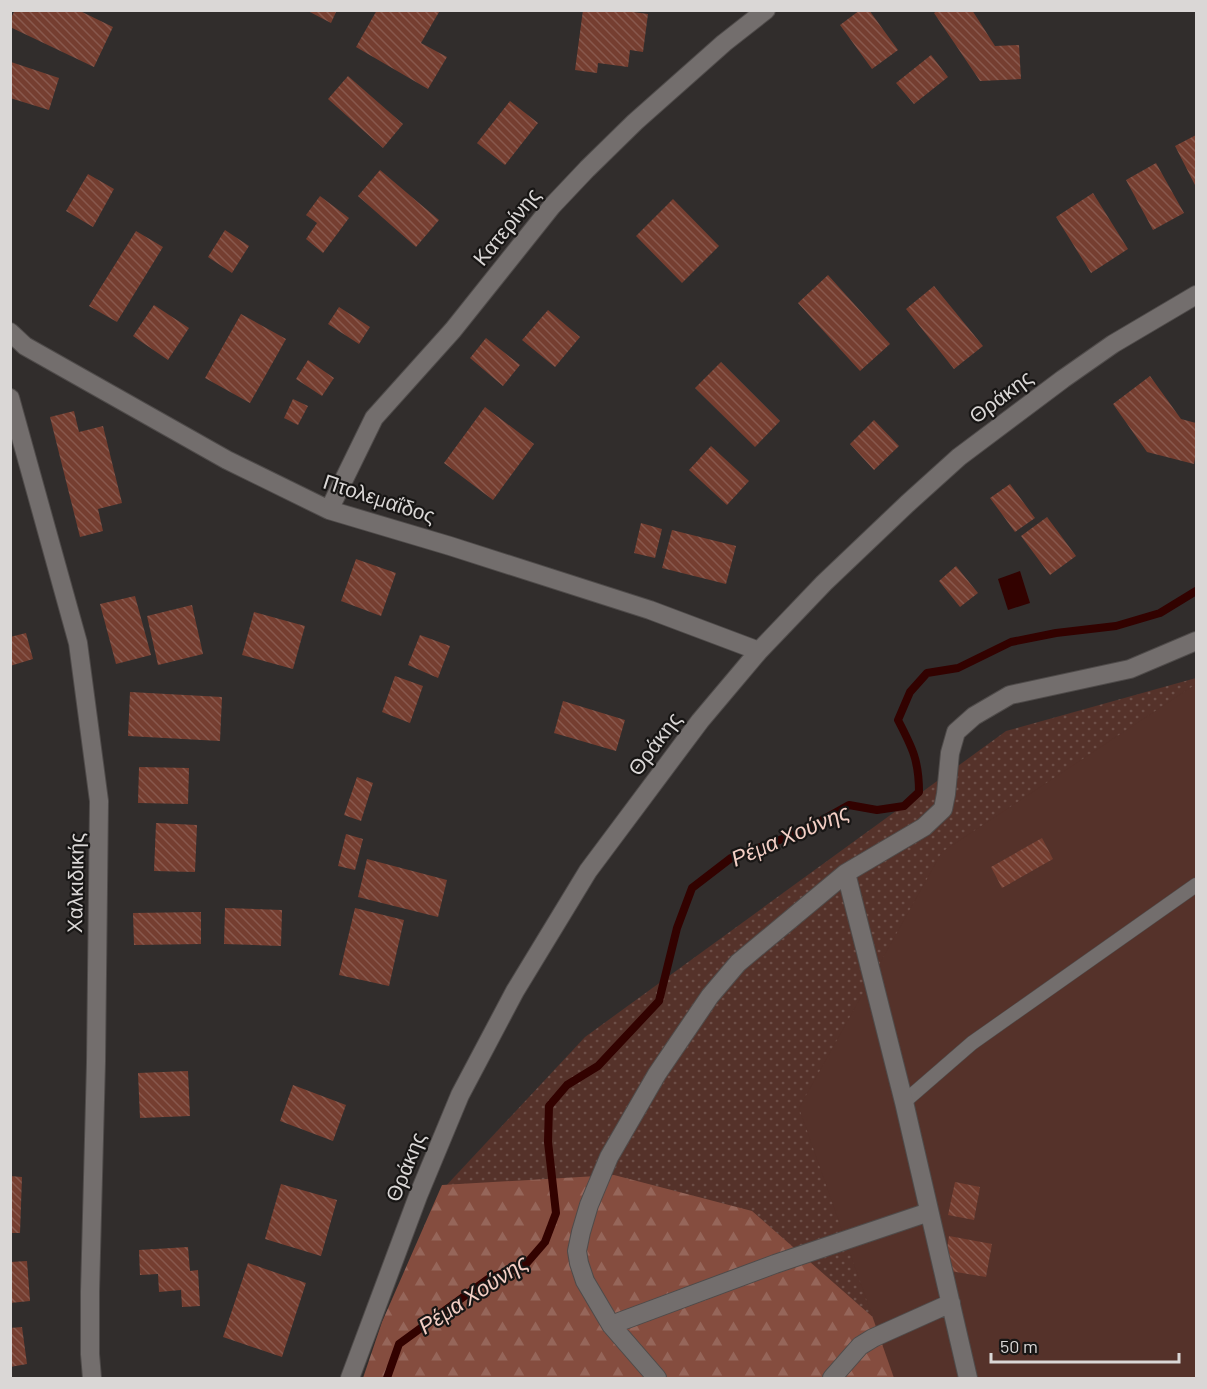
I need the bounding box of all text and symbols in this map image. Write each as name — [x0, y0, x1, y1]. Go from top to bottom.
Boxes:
street label: Κατερίνης — [467, 182, 545, 270]
street label: Θράκης — [964, 364, 1037, 428]
street label: Πτολεμαΐδος — [320, 468, 439, 527]
street label: Θράκης — [622, 707, 686, 780]
water label: Ρέμα Χούνης — [727, 797, 853, 872]
street label: Χαλκιδικής — [61, 833, 88, 933]
street label: Θράκης — [379, 1128, 430, 1205]
water label: Ρέμα Χούνης — [413, 1248, 533, 1339]
scale bar — [991, 1326, 1178, 1364]
text: 50 m — [1000, 1335, 1038, 1357]

